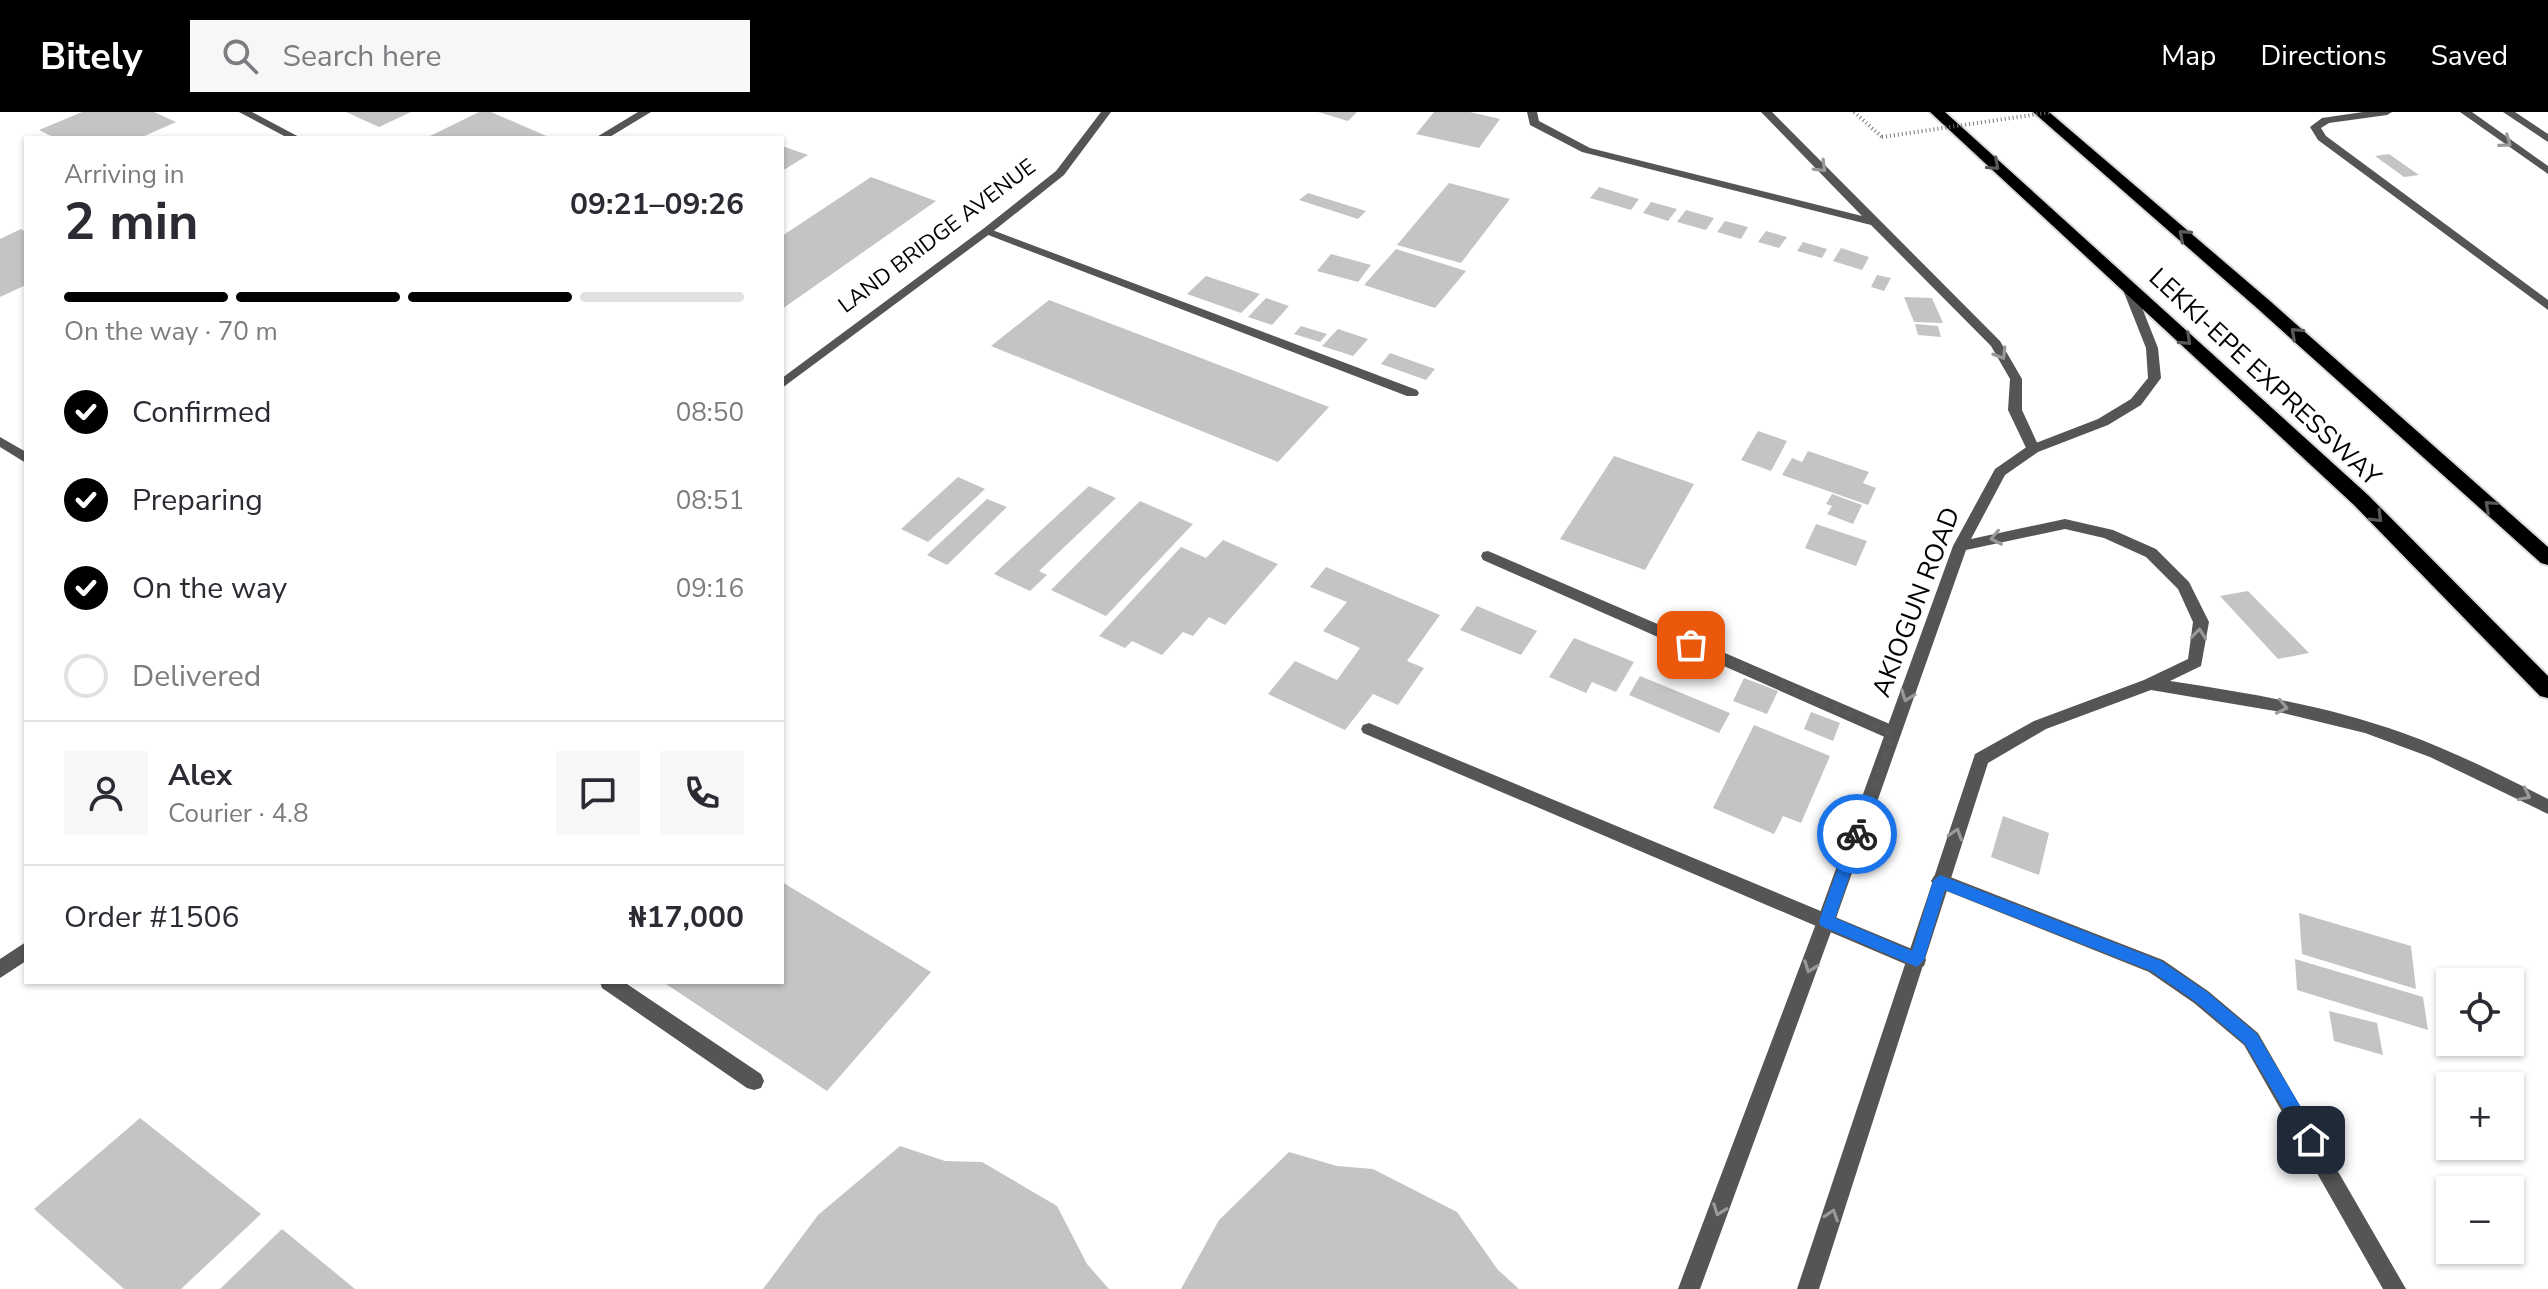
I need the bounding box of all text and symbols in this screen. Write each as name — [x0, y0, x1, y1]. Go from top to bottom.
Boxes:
search box — [190, 20, 750, 92]
text: Bitely — [40, 31, 142, 82]
icon: search — [218, 34, 262, 78]
text: Search here — [282, 36, 441, 77]
text: Map — [2161, 37, 2216, 75]
text: Directions — [2260, 37, 2387, 75]
text: Saved — [2431, 37, 2508, 75]
one-way arrow — [2498, 132, 2512, 146]
street label: LAND BRIDGE AVENUE — [832, 152, 1042, 320]
one-way arrow — [1985, 155, 2000, 169]
text: Arriving in — [64, 157, 185, 192]
one-way arrow — [1812, 158, 1826, 172]
text: 09:21–09:26 — [570, 184, 744, 225]
text: 2 min — [64, 186, 199, 257]
one-way arrow — [2178, 231, 2193, 245]
street label: LEKKI-EPE EXPRESSWAY — [2141, 260, 2389, 494]
text: On the way · 70 m — [64, 314, 278, 349]
one-way arrow — [2290, 328, 2305, 343]
one-way arrow — [2177, 330, 2192, 344]
one-way arrow — [1992, 345, 2007, 360]
icon: check — [64, 390, 108, 434]
text: Confirmed — [132, 392, 272, 433]
text: 08:50 — [676, 395, 744, 430]
icon: check — [64, 478, 108, 522]
text: Preparing — [132, 480, 263, 521]
text: 08:51 — [676, 483, 744, 518]
one-way arrow — [2485, 501, 2500, 515]
street label: AKIOGUN ROAD — [1864, 502, 1968, 702]
one-way arrow — [2368, 508, 2382, 522]
one-way arrow — [1990, 529, 2004, 546]
icon: check — [64, 566, 108, 610]
text: On the way — [132, 568, 287, 609]
text: 09:16 — [676, 571, 744, 606]
pin — [1657, 611, 1725, 679]
icon: bag — [1669, 623, 1713, 667]
one-way arrow — [2190, 627, 2207, 640]
text: Delivered — [132, 656, 261, 697]
one-way arrow — [1900, 688, 1917, 702]
one-way arrow — [2274, 698, 2288, 715]
button: person — [64, 751, 148, 835]
button: chat — [556, 751, 640, 835]
button: phone — [660, 751, 744, 835]
text: Alex — [168, 755, 232, 796]
one-way arrow — [2517, 786, 2531, 802]
courier — [1817, 794, 1897, 874]
text: Courier · 4.8 — [168, 796, 309, 831]
icon: bike — [1835, 812, 1879, 856]
one-way arrow — [1946, 828, 1962, 842]
text: Order #1506 — [64, 897, 239, 938]
text: ₦17,000 — [629, 897, 744, 938]
one-way arrow — [1803, 959, 1819, 973]
map controls — [2436, 968, 2524, 1264]
button: locate — [2436, 968, 2524, 1056]
button: + — [2436, 1072, 2524, 1160]
pin — [2277, 1106, 2345, 1174]
icon: home — [2289, 1118, 2333, 1162]
button: − — [2436, 1176, 2524, 1264]
one-way arrow — [1712, 1202, 1729, 1216]
one-way arrow — [1823, 1209, 1839, 1223]

